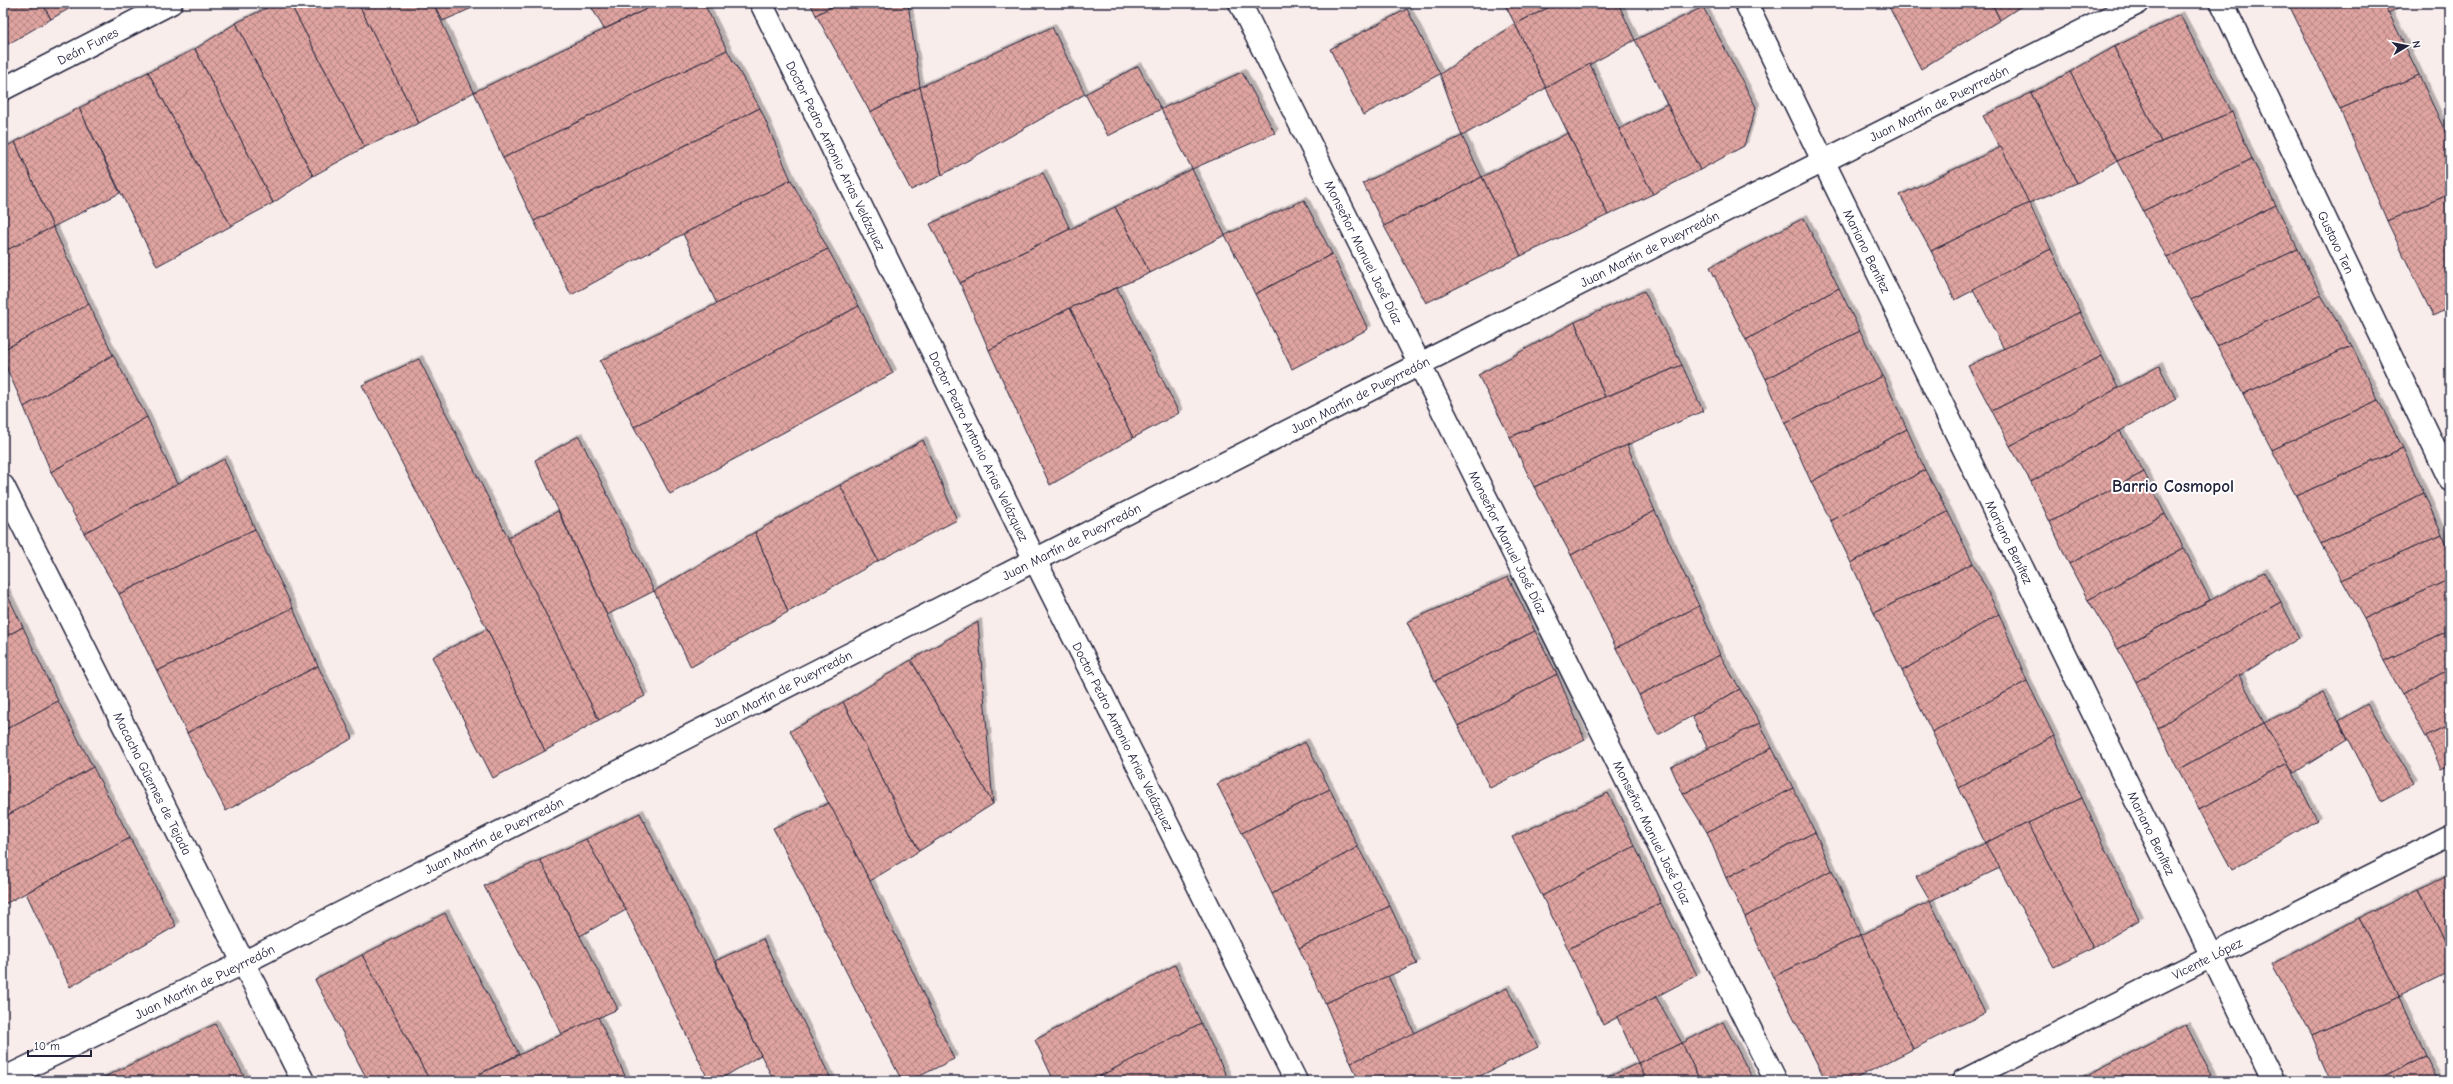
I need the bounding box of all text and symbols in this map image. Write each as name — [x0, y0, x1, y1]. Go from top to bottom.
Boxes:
street label: Deán Funes — [55, 24, 121, 68]
north arrow — [2387, 26, 2427, 66]
text: N — [2409, 40, 2423, 49]
street label: Doctor Pedro Antonio Arias Velázquez — [783, 59, 889, 253]
street label: Juan Martín de Pueyrredón — [1867, 62, 2011, 145]
street label: Monseñor Manuel José Díaz — [1321, 178, 1405, 327]
street label: Mariano Benítez — [1840, 207, 1894, 296]
street label: Juan Martín de Pueyrredón — [1578, 208, 1722, 290]
street label: Gustavo Ten — [2315, 209, 2357, 276]
street label: Doctor Pedro Antonio Arias Velázquez — [926, 349, 1032, 544]
street label: Juan Martín de Pueyrredón — [1289, 353, 1432, 436]
street label: Monseñor Manuel José Díaz — [1466, 468, 1550, 617]
district label: Barrio Cosmopol — [2112, 477, 2234, 496]
street label: Mariano Benítez — [1982, 498, 2036, 587]
street label: Juan Martín de Pueyrredón — [1000, 500, 1143, 583]
street label: Doctor Pedro Antonio Arias Velázquez — [1069, 640, 1177, 834]
street label: Juan Martín de Pueyrredón — [711, 647, 855, 730]
street label: Macacha Güemes de Tejada — [110, 710, 195, 857]
street label: Monseñor Manuel José Díaz — [1610, 758, 1694, 907]
street label: Mariano Benítez — [2125, 789, 2178, 878]
street label: Juan Martín de Pueyrredón — [422, 794, 566, 877]
street label: Vicente López — [2170, 935, 2245, 983]
street label: Juan Martín de Pueyrredón — [133, 941, 277, 1022]
scale bar — [28, 1032, 91, 1058]
text: 10 m — [34, 1039, 60, 1053]

